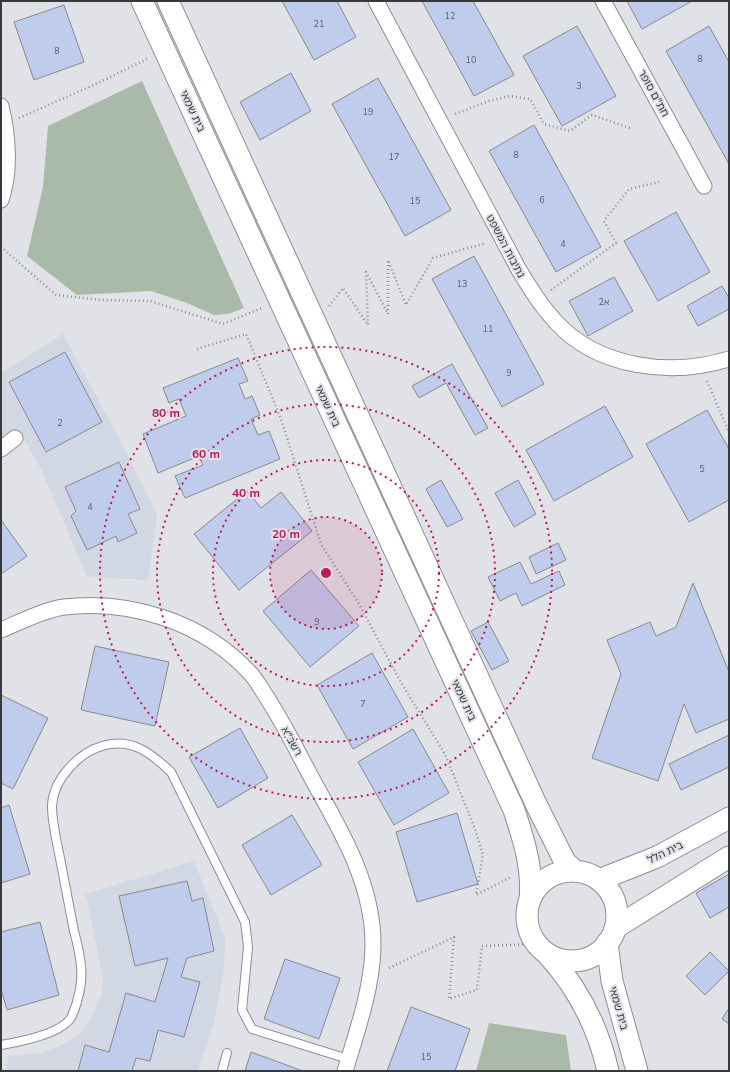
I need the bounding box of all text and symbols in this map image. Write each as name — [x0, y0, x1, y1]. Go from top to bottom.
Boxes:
house number: 12 — [445, 10, 455, 22]
house number: 21 — [314, 18, 324, 30]
house number: 8 — [54, 45, 60, 57]
house number: 8 — [697, 53, 703, 65]
house number: 10 — [466, 54, 476, 66]
street label: חת"ם סופר — [634, 67, 673, 120]
house number: 3 — [576, 80, 582, 92]
street label: בית שמאי — [176, 88, 209, 135]
house number: 19 — [363, 106, 373, 118]
house number: 8 — [513, 149, 519, 161]
house number: 17 — [389, 151, 399, 163]
house number: 6 — [539, 194, 545, 206]
house number: 15 — [410, 195, 420, 207]
street label: נתיבות המשפט — [483, 212, 529, 281]
house number: 4 — [560, 238, 566, 250]
house number: 13 — [457, 278, 467, 290]
house number: 2א — [598, 296, 610, 308]
house number: 11 — [483, 323, 493, 335]
house number: 9 — [506, 367, 512, 379]
street label: בית שמאי — [311, 383, 344, 430]
text: 80 m — [152, 405, 180, 421]
house number: 2 — [57, 417, 63, 429]
text: 60 m — [192, 446, 220, 462]
house number: 5 — [699, 463, 705, 475]
text: 40 m — [232, 485, 260, 501]
house number: 4 — [87, 501, 93, 513]
text: 20 m — [272, 526, 300, 542]
centre of rings — [319, 566, 333, 580]
house number: 9 — [314, 616, 320, 628]
street label: בית שמאי — [447, 677, 480, 724]
house number: 7 — [360, 698, 366, 710]
street label: רשב"א — [277, 724, 306, 758]
street label: בית הלל — [645, 837, 686, 868]
street label: בית שמאי — [605, 984, 632, 1032]
house number: 15 — [421, 1051, 431, 1063]

